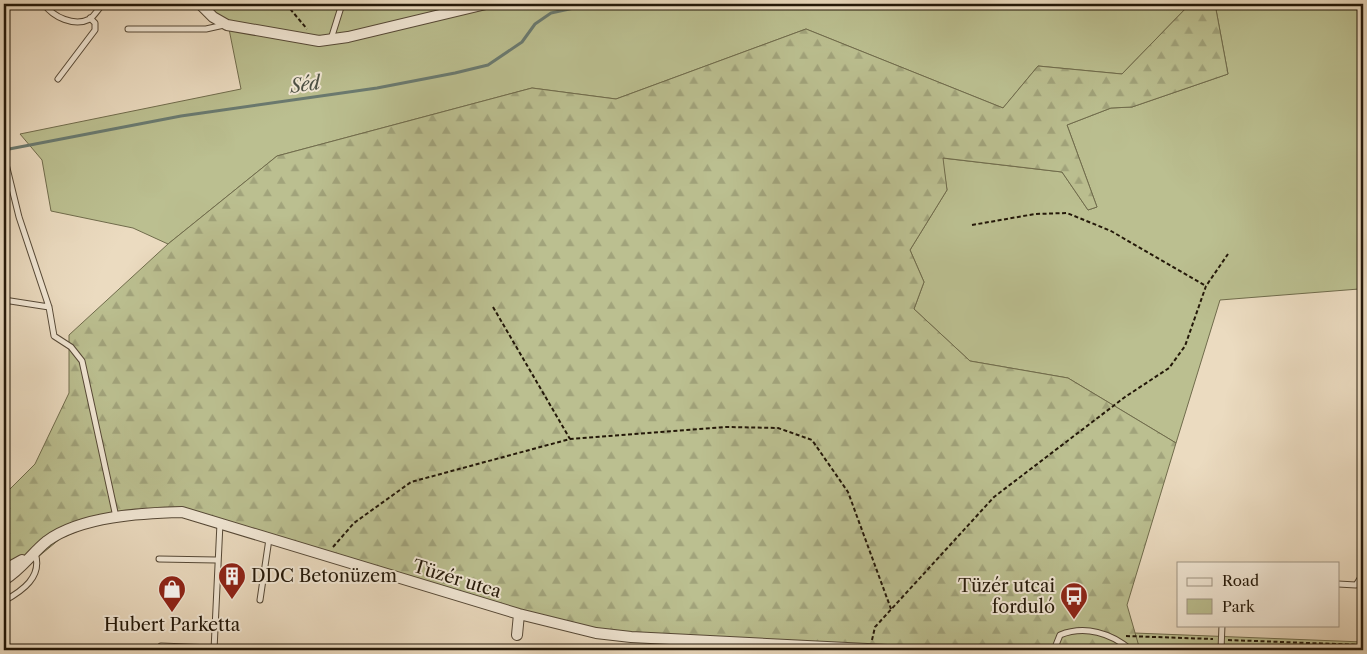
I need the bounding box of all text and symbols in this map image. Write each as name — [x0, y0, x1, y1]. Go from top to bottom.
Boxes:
water label: Séd — [288, 71, 323, 98]
street label: Tüzér utca — [410, 555, 504, 603]
building icon: DDC Betonüzem — [217, 561, 247, 600]
legend — [1177, 562, 1340, 626]
place label: DDC Betonüzem — [251, 565, 397, 587]
text: Road — [1222, 571, 1259, 590]
shop icon: Hubert Parketta — [157, 574, 187, 613]
place label: Tüzér utcai forduló — [958, 575, 1056, 618]
bus stop icon: Tüzér utcai forduló — [1059, 581, 1089, 620]
text: Park — [1222, 597, 1256, 616]
place label: Hubert Parketta — [104, 614, 241, 636]

